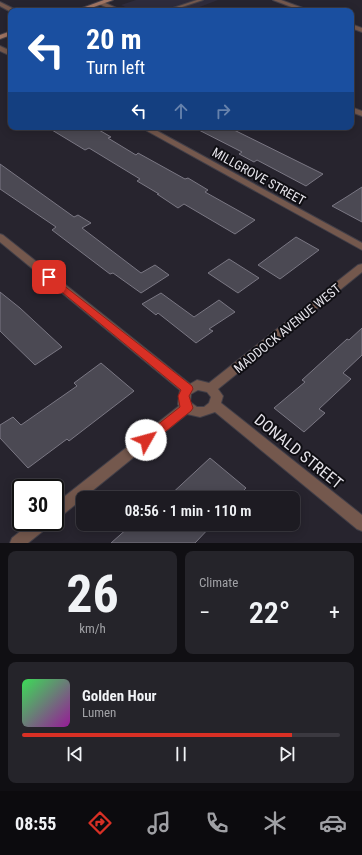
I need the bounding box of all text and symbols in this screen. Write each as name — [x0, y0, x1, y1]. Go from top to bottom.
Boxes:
text: 20 m — [86, 23, 142, 56]
icon: left — [20, 24, 72, 76]
text: Turn left — [86, 57, 145, 78]
icon: left — [128, 100, 150, 122]
icon: ahead — [170, 100, 192, 122]
icon: right — [212, 100, 234, 122]
street label: MILLGROVE STREET — [210, 145, 308, 208]
pin — [32, 260, 66, 294]
icon: arrive — [38, 266, 60, 288]
street label: MADDOCK AVENUE WEST — [231, 281, 344, 376]
street label: DONALD STREET — [251, 410, 347, 493]
position arrow — [125, 419, 167, 461]
speed limit sign: 30 — [12, 479, 64, 531]
text: 08:56 · 1 min · 110 m — [125, 502, 251, 520]
text: 26 — [66, 564, 119, 625]
text: Climate — [199, 575, 238, 590]
text: 22° — [249, 595, 290, 630]
text: − — [199, 600, 210, 625]
text: + — [329, 600, 340, 625]
text: km/h — [79, 621, 106, 636]
text: Golden Hour — [82, 687, 157, 705]
text: Lumen — [82, 705, 116, 720]
icon: previous — [64, 743, 86, 765]
icon: pause — [170, 743, 192, 765]
icon: next — [276, 743, 298, 765]
icon: directions — [86, 809, 114, 837]
icon: music — [145, 809, 173, 837]
icon: phone — [203, 809, 231, 837]
icon: climate — [261, 809, 289, 837]
icon: car — [319, 809, 347, 837]
text: 08:55 — [15, 813, 56, 834]

